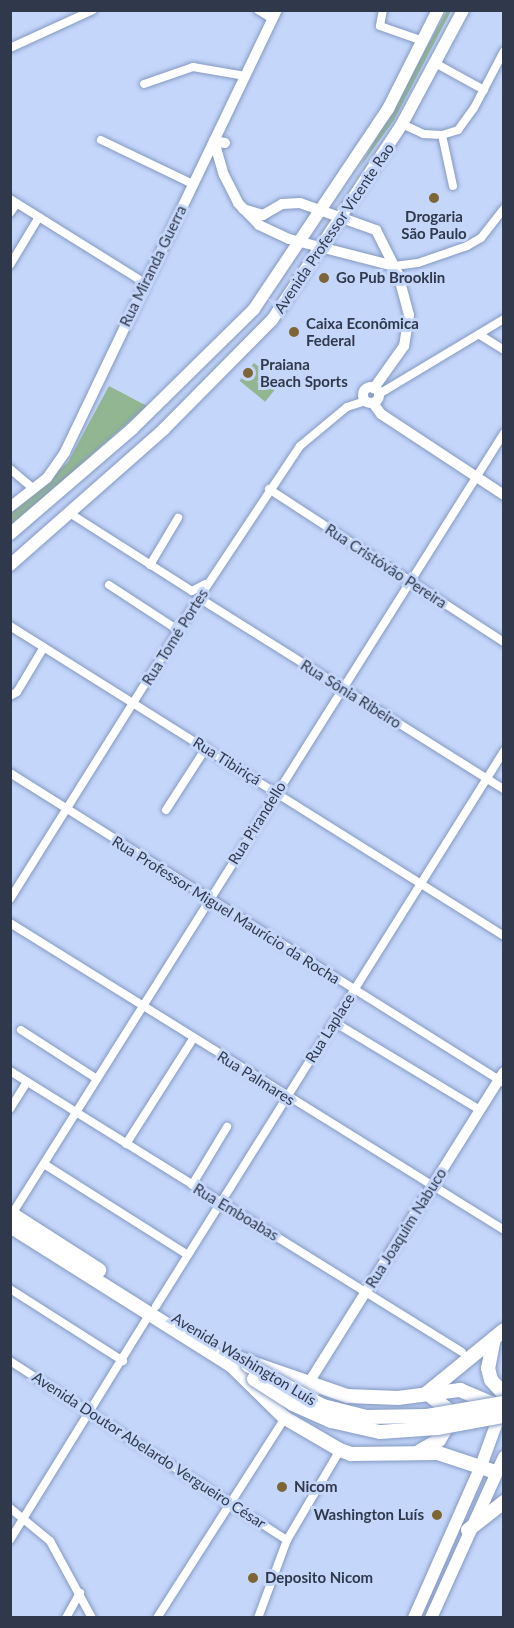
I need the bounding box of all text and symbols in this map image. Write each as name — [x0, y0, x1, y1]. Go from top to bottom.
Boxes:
street label: Avenida Professor Vicente Rao — [270, 139, 398, 317]
marker: Drogaria São Paulo — [427, 191, 441, 205]
street label: Rua Miranda Guerra — [116, 203, 190, 329]
place label: Drogaria São Paulo — [401, 207, 467, 242]
place label: Go Pub Brooklin — [336, 269, 445, 287]
marker: Go Pub Brooklin — [317, 271, 331, 285]
place label: Caixa Econômica Federal — [306, 314, 419, 349]
marker: Caixa Econômica Federal — [287, 325, 301, 339]
place label: Praiana Beach Sports — [260, 355, 348, 390]
marker: Praiana Beach Sports — [241, 366, 255, 380]
street label: Rua Cristóvão Pereira — [322, 520, 450, 612]
street label: Rua Tomé Portes — [138, 585, 212, 689]
street label: Rua Sônia Ribeiro — [297, 656, 405, 732]
street label: Rua Tibiriçá — [190, 733, 264, 789]
street label: Rua Pirandello — [224, 778, 290, 868]
street label: Rua Professor Miguel Maurício da Rocha — [109, 832, 343, 988]
street label: Rua Laplace — [302, 990, 358, 1066]
street label: Rua Palmares — [214, 1047, 298, 1109]
street label: Rua Joaquim Nabuco — [362, 1165, 450, 1291]
street label: Rua Emboabas — [190, 1179, 282, 1245]
street label: Avenida Washington Luís — [169, 1309, 319, 1409]
street label: Avenida Doutor Abelardo Vergueiro César — [28, 1367, 270, 1533]
place label: Nicom — [294, 1478, 338, 1496]
marker: Nicom — [275, 1480, 289, 1494]
place label: Washington Luís — [314, 1506, 424, 1524]
marker: Washington Luís — [428, 1506, 446, 1524]
place label: Deposito Nicom — [265, 1569, 373, 1587]
marker: Deposito Nicom — [246, 1571, 260, 1585]

